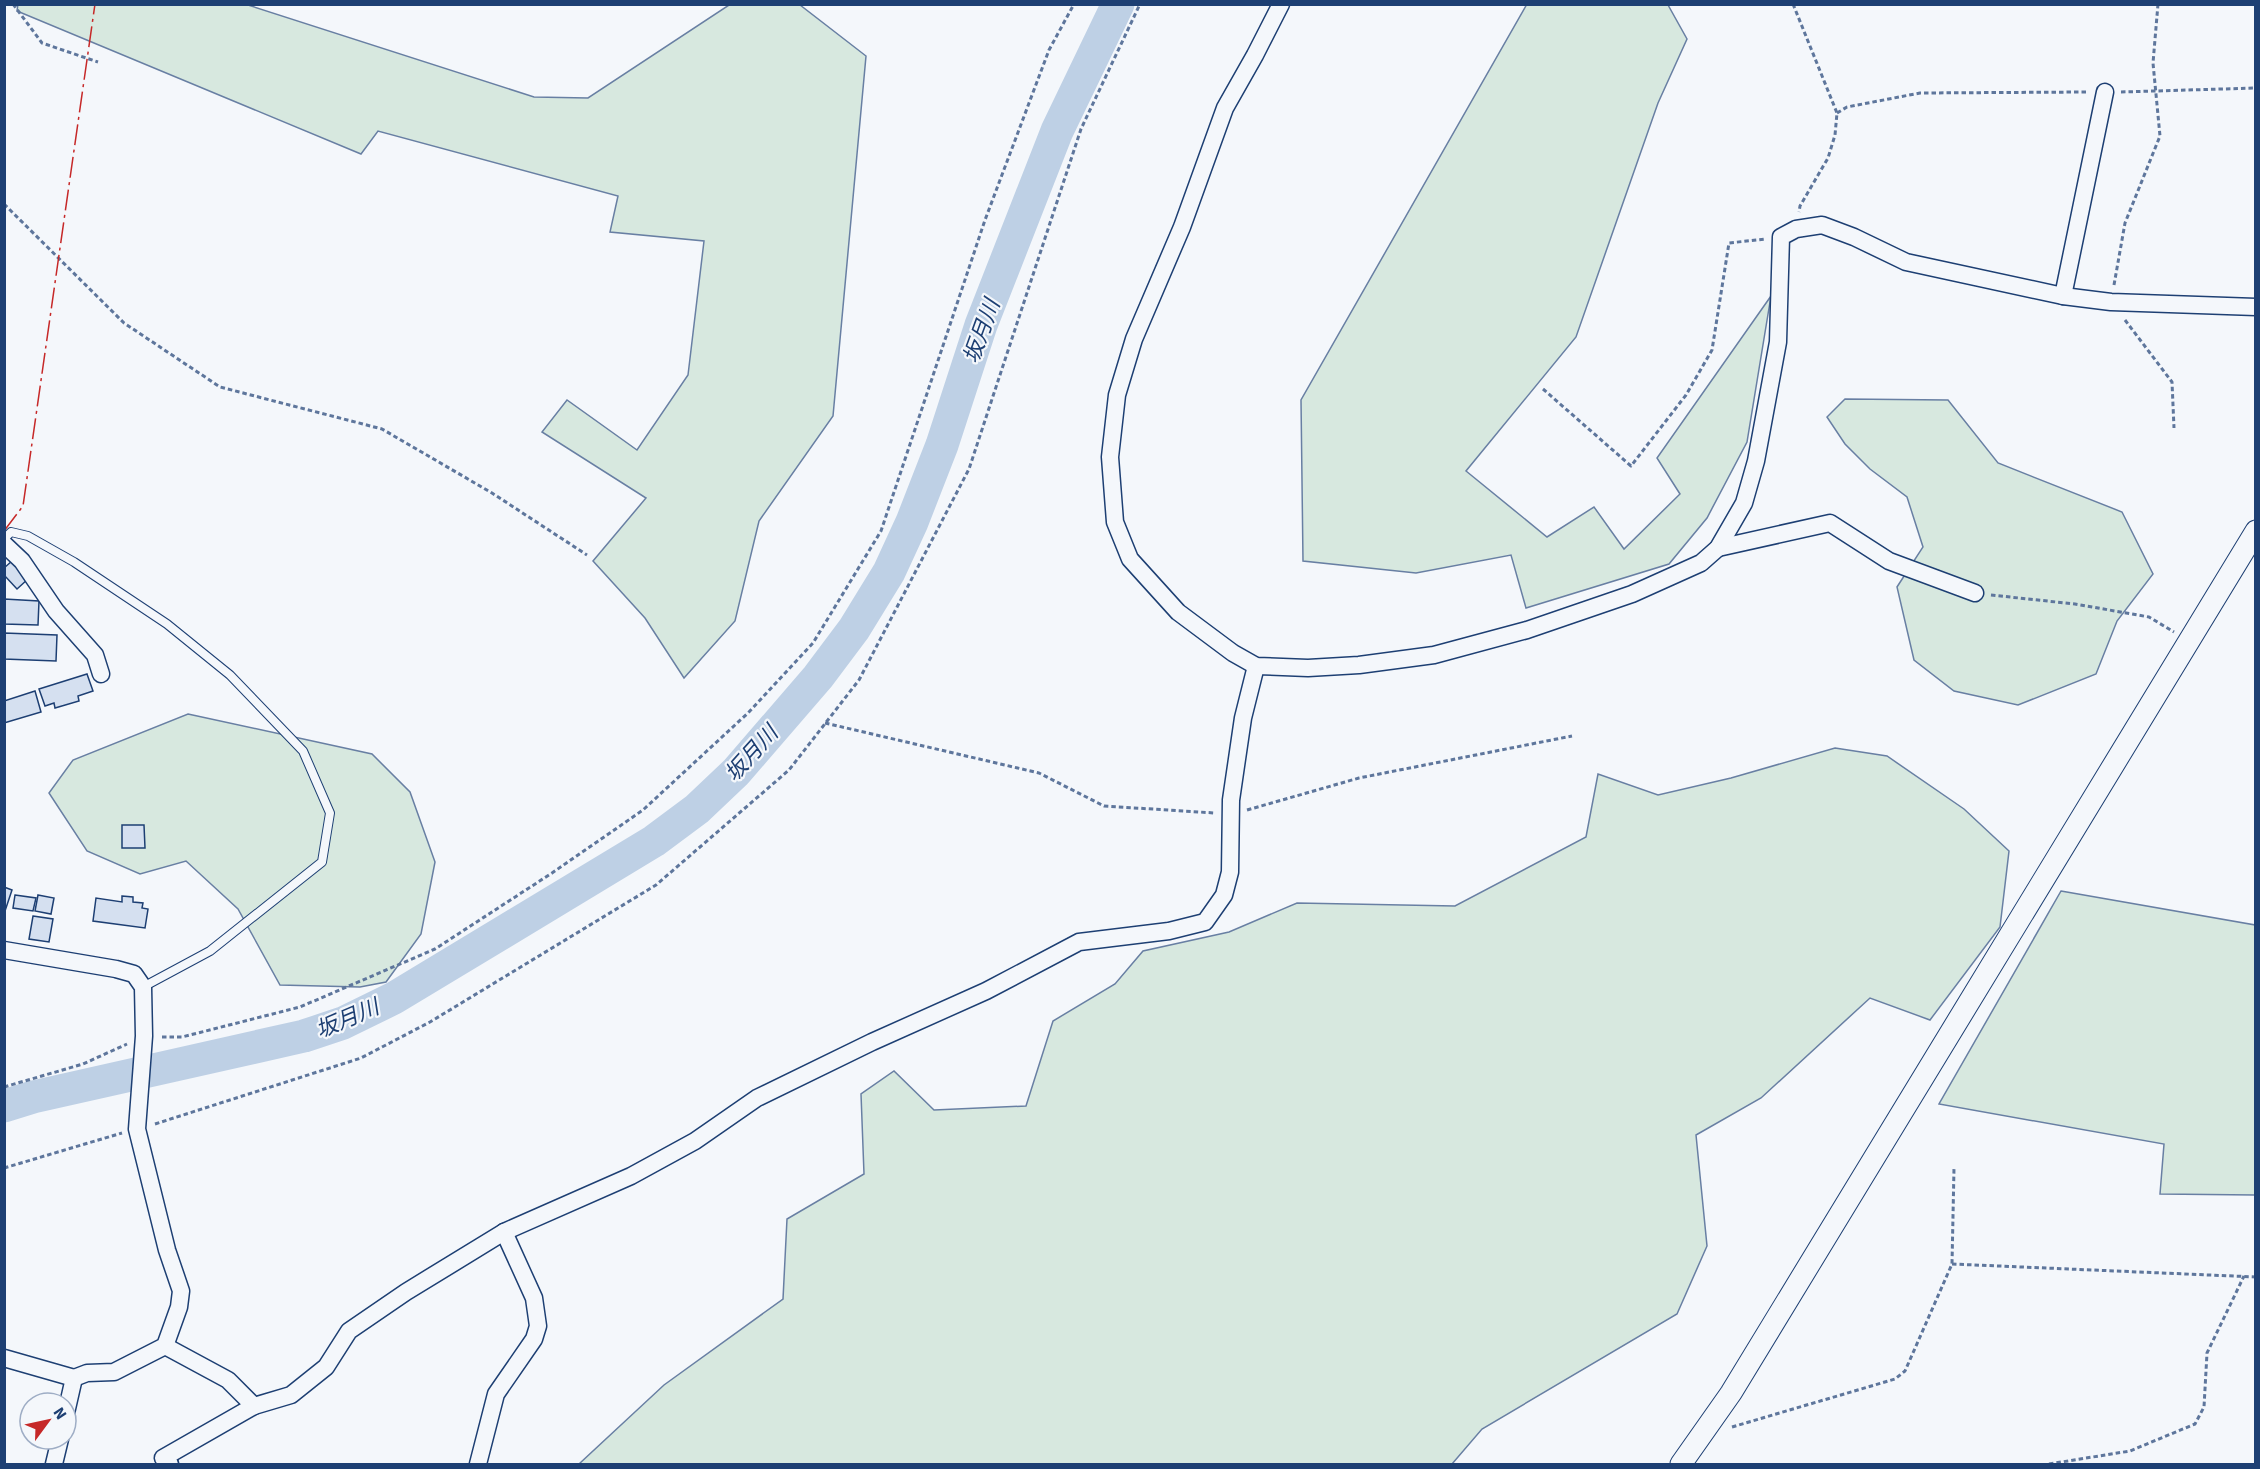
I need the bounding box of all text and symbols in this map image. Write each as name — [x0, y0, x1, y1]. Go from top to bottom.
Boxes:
water label: 坂月川 — [956, 293, 1009, 368]
water label: 坂月川 — [718, 717, 787, 789]
water label: 坂月川 — [311, 991, 386, 1047]
north arrow — [18, 1391, 78, 1451]
text: N — [48, 1403, 72, 1424]

